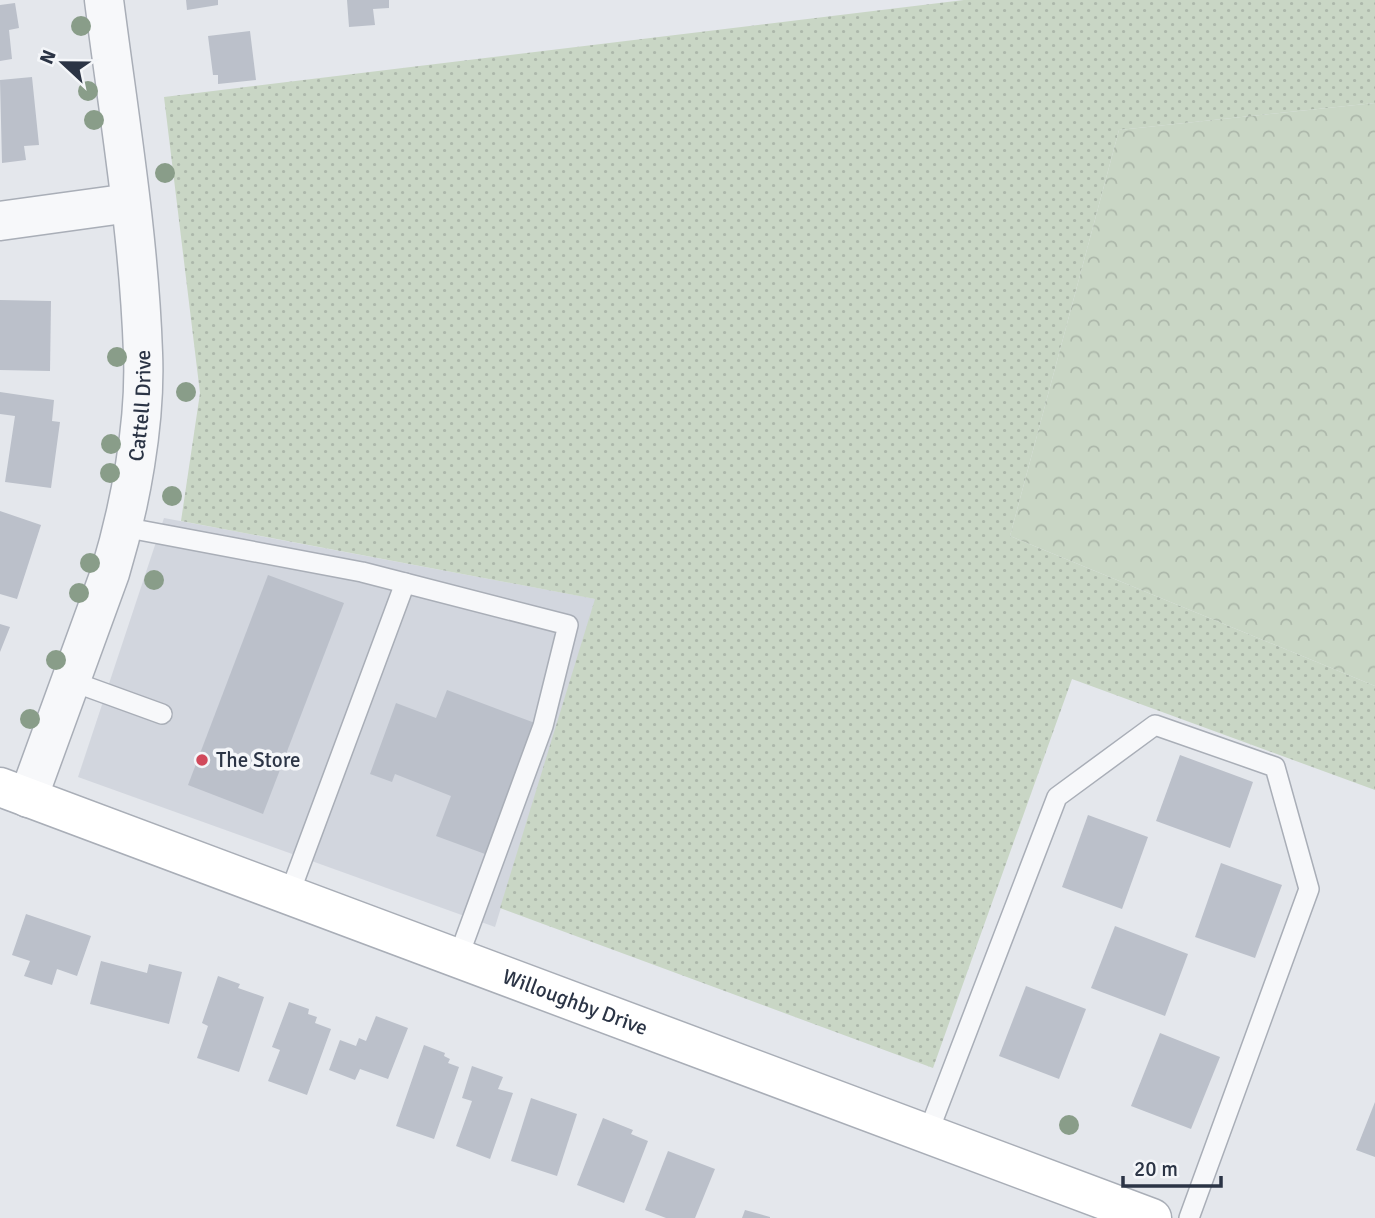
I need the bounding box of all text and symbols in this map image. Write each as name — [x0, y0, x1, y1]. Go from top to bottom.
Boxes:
north arrow — [28, 28, 98, 98]
text: N — [35, 46, 62, 68]
street label: Cattell Drive — [123, 349, 156, 463]
place label: The Store — [216, 747, 300, 773]
marker: The Store — [194, 752, 210, 768]
street label: Willoughby Drive — [499, 963, 651, 1041]
scale bar — [1123, 1144, 1221, 1188]
text: 20 m — [1134, 1156, 1178, 1182]

